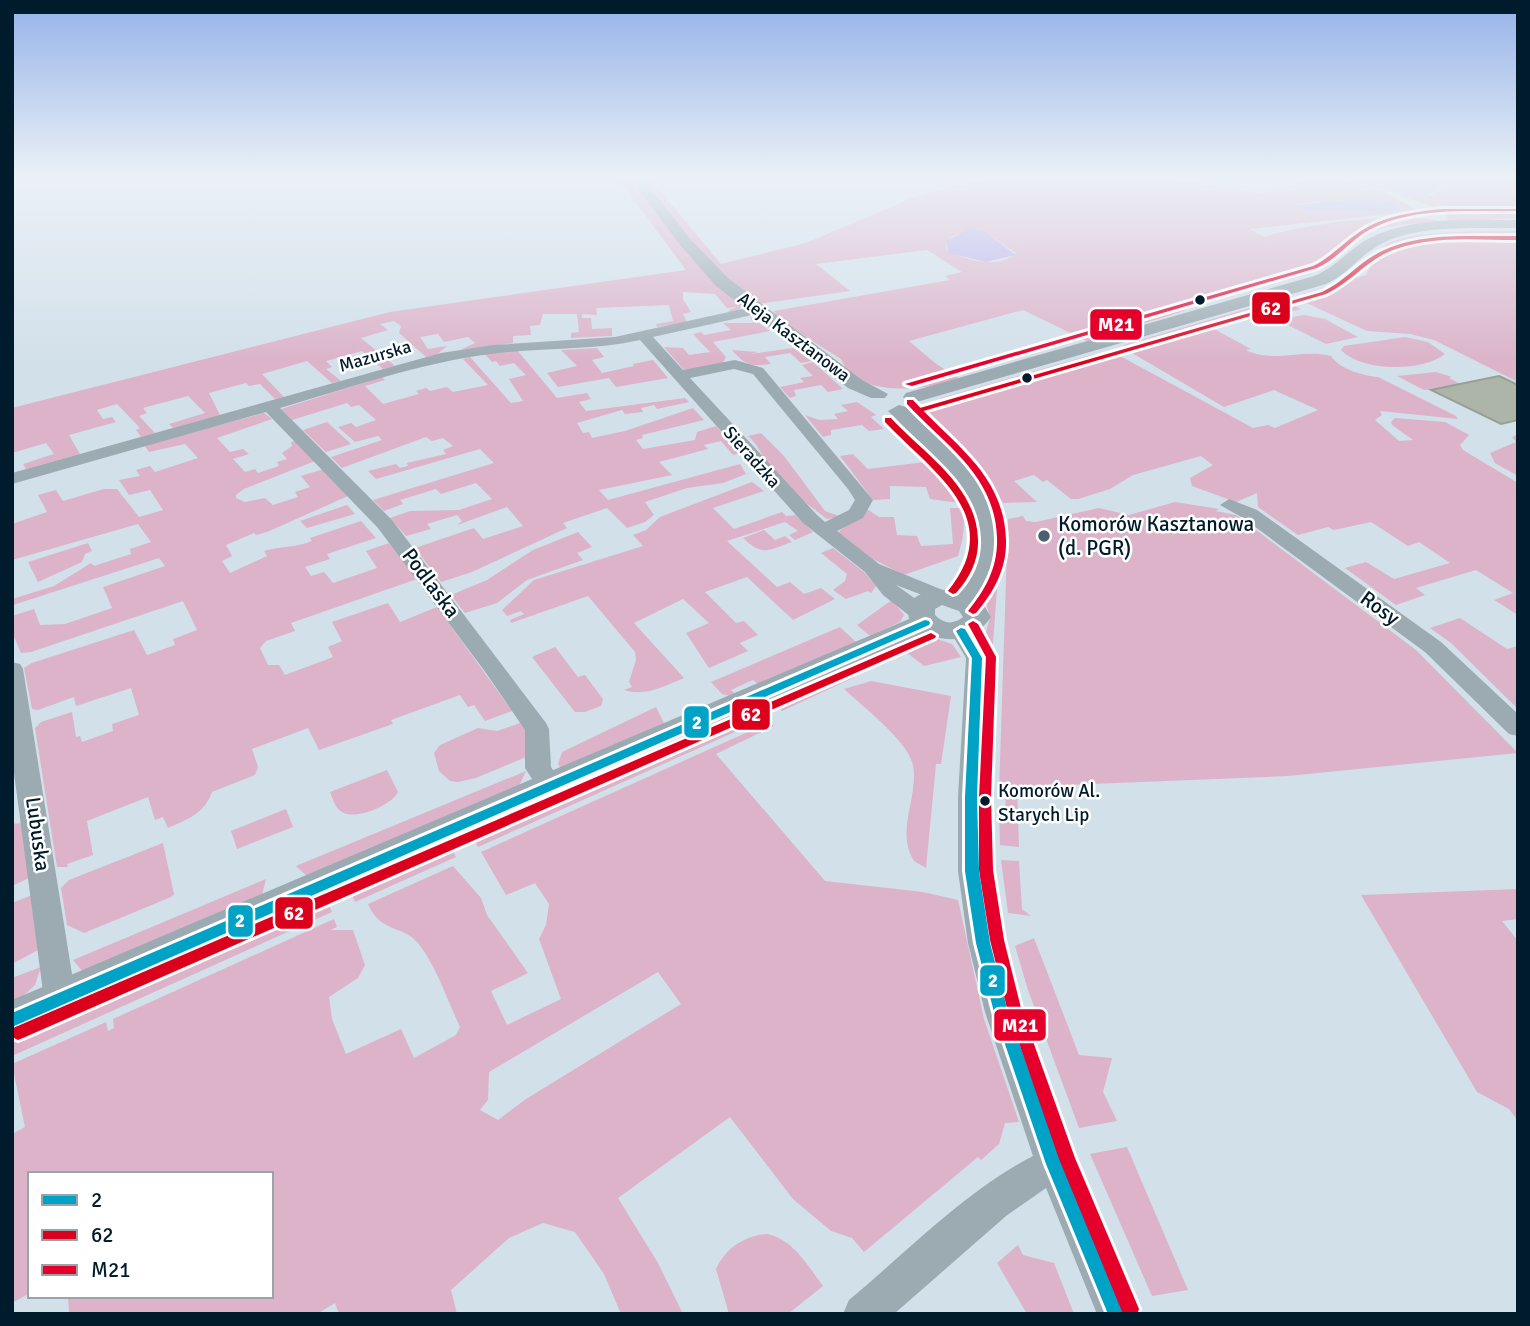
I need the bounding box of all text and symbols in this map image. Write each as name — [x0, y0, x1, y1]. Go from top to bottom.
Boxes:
street label: Aleja Kasztanowa — [733, 288, 855, 386]
line badge: 62 — [1251, 291, 1291, 325]
unlabelled marker — [1193, 293, 1207, 307]
text: 62 — [1261, 297, 1281, 321]
line badge: M21 — [1089, 308, 1143, 341]
text: M21 — [1098, 313, 1134, 337]
street label: Mazurska — [336, 335, 414, 377]
unlabelled marker — [1020, 371, 1034, 385]
street label: Sieradzka — [719, 422, 785, 492]
place label: Komorów Kasztanowa (d. PGR) — [1058, 511, 1254, 561]
marker: Komorów Kasztanowa (d. PGR) — [1036, 528, 1052, 544]
street label: Podlaska — [396, 543, 466, 623]
street label: Rosy — [1355, 585, 1405, 631]
line badge: 62 — [731, 698, 771, 731]
text: 62 — [741, 703, 761, 727]
line badge: 2 — [683, 705, 710, 739]
text: 2 — [692, 711, 702, 735]
place label: Komorów Al. Starych Lip — [998, 779, 1100, 827]
marker: Komorów Al. Starych Lip — [978, 794, 992, 808]
street label: Lubuska — [20, 795, 56, 873]
line badge: 62 — [274, 896, 314, 930]
text: 62 — [284, 902, 304, 926]
line badge: 2 — [227, 904, 254, 938]
text: 2 — [235, 909, 245, 933]
line badge: 2 — [979, 964, 1006, 997]
text: 2 — [988, 969, 998, 993]
line badge: M21 — [993, 1008, 1047, 1042]
text: M21 — [1002, 1014, 1038, 1038]
legend — [28, 1172, 273, 1298]
text: 2 — [91, 1187, 102, 1213]
text: 62 — [91, 1222, 114, 1248]
text: M21 — [91, 1257, 131, 1283]

